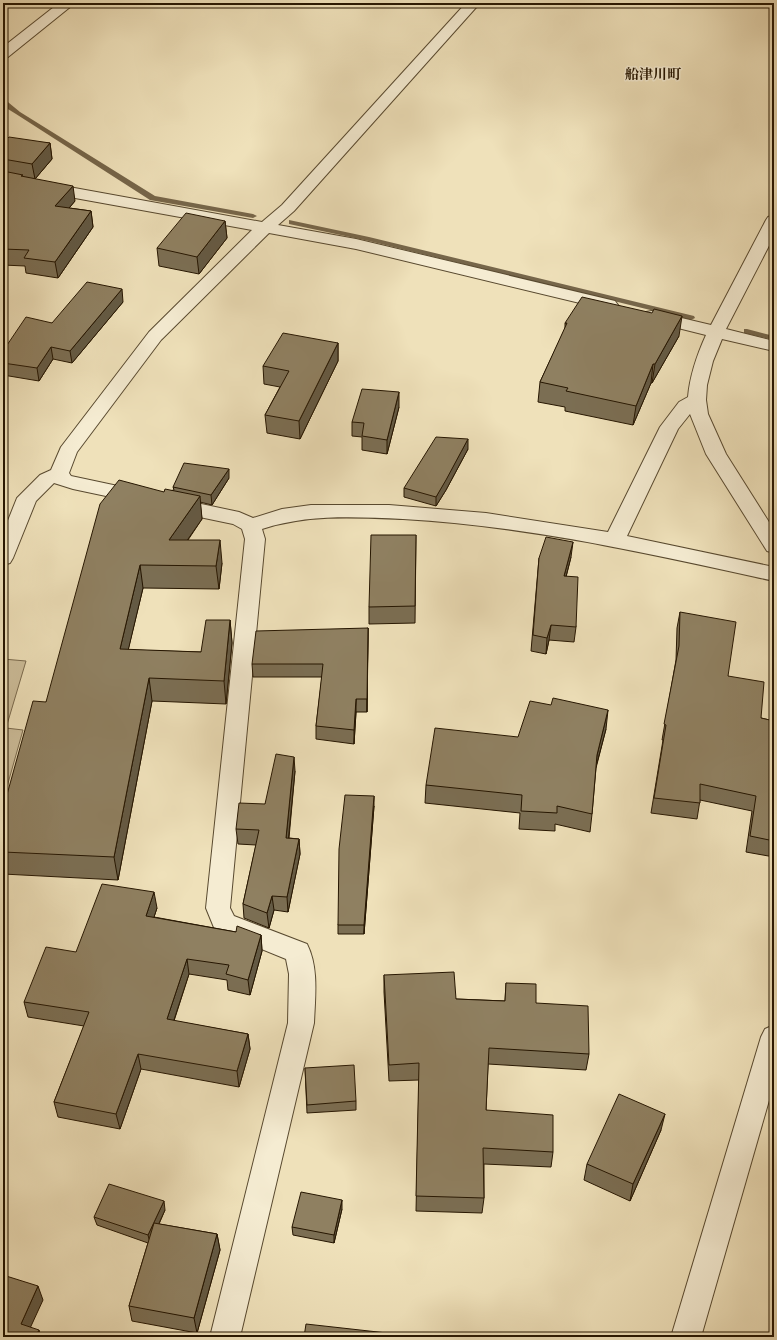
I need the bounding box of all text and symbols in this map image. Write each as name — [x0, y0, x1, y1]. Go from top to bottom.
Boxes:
district label: 船津川町 — [625, 65, 682, 84]

